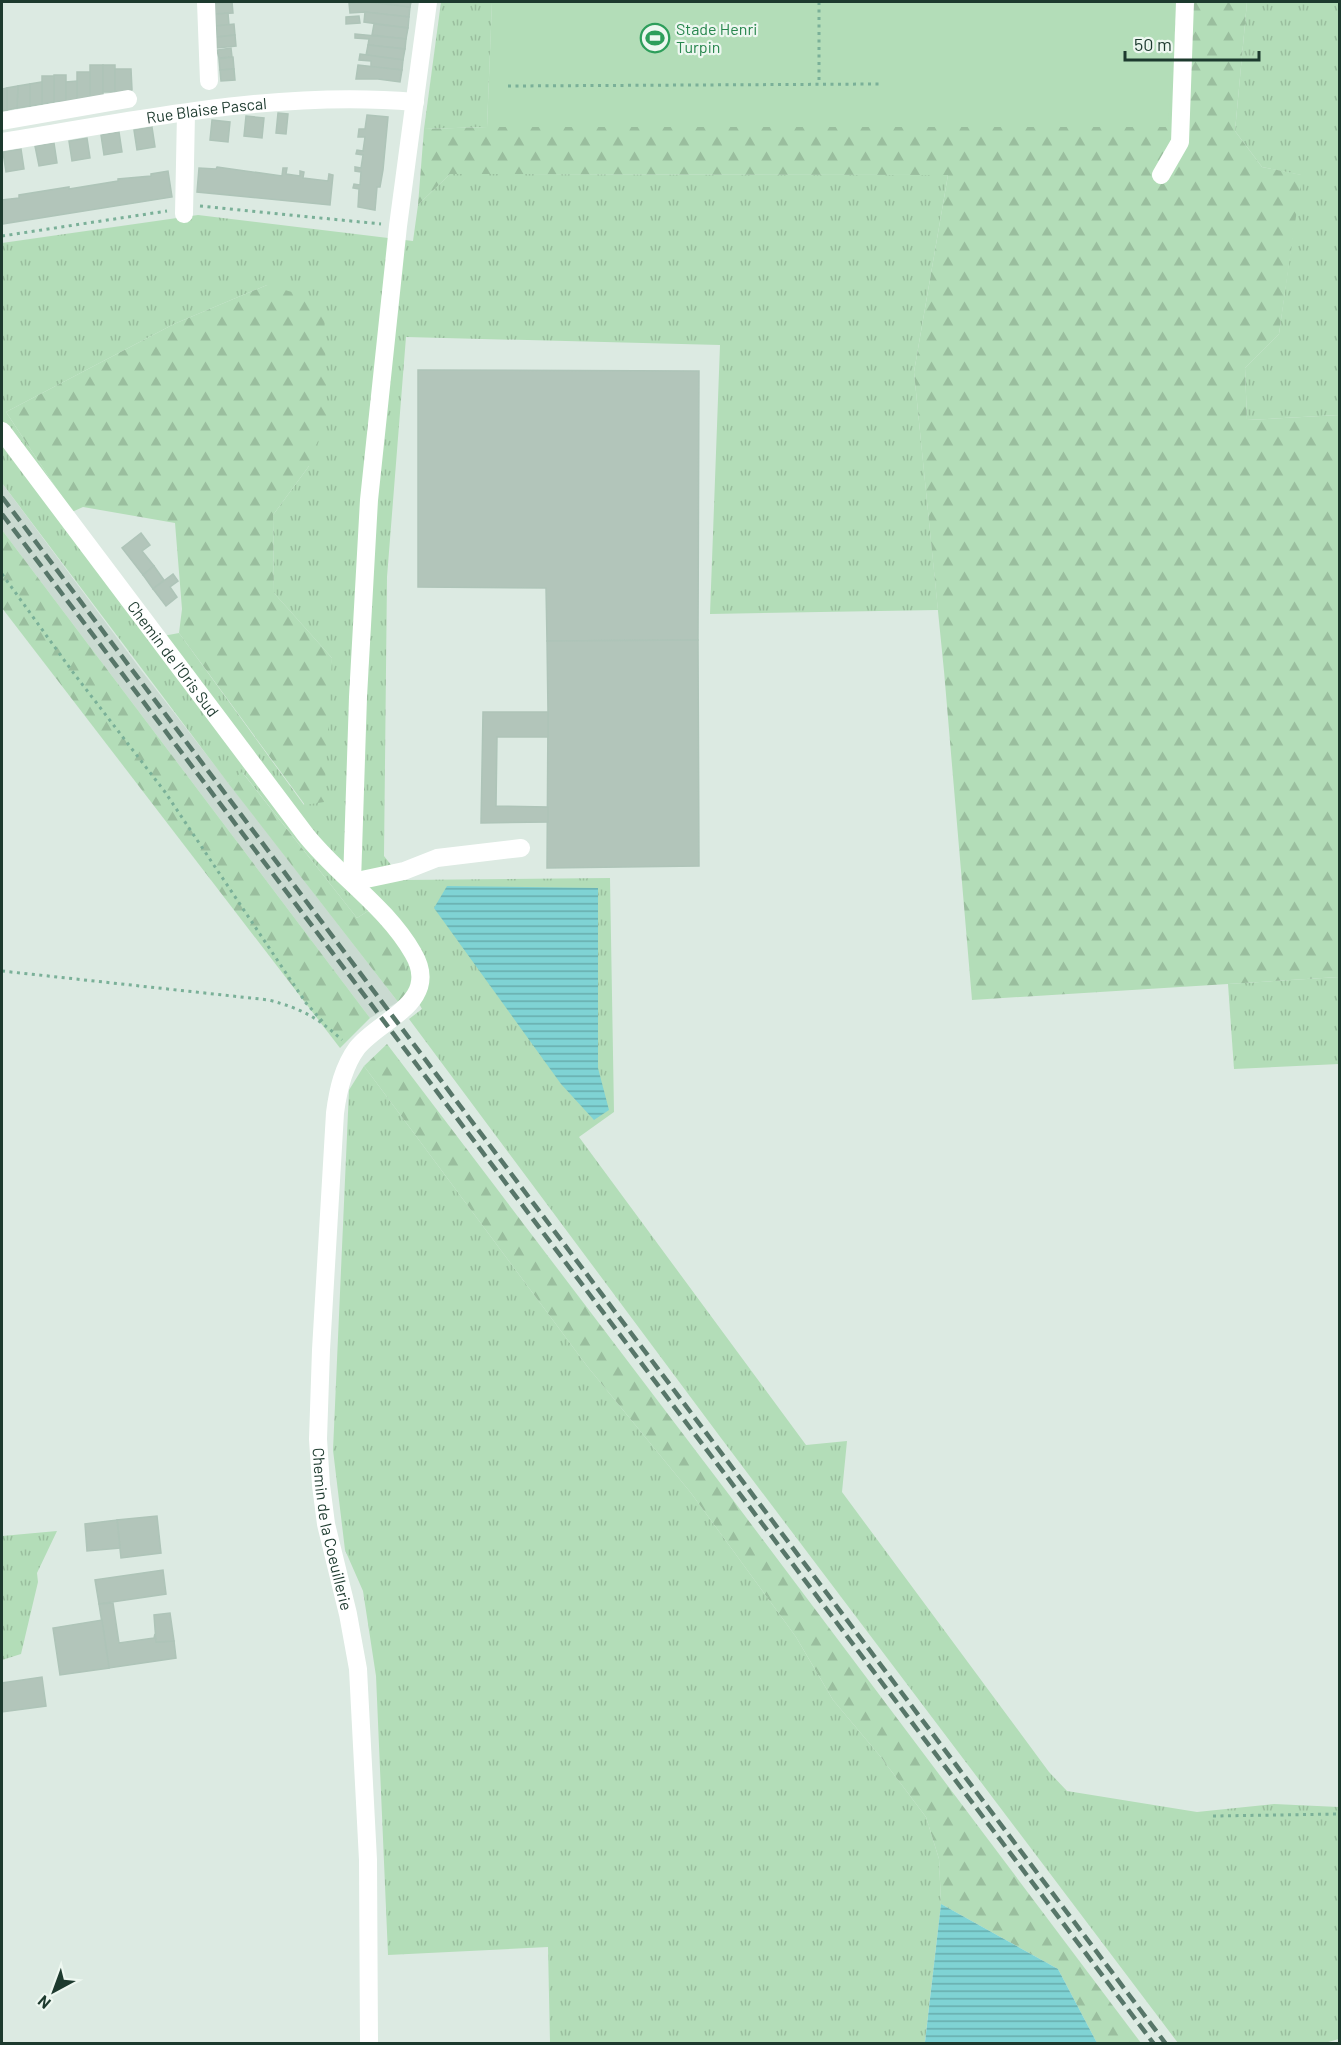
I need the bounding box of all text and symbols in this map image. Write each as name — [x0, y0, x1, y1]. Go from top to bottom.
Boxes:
place label: Stade Henri Turpin — [676, 19, 757, 56]
sports icon: Stade Henri Turpin — [639, 22, 671, 54]
scale bar — [1125, 24, 1258, 62]
text: 50 m — [1134, 33, 1172, 55]
street label: Rue Blaise Pascal — [145, 93, 267, 127]
street label: Chemin de l'Oris Sud — [124, 597, 223, 720]
street label: Chemin de la Coeuillerie — [310, 1447, 357, 1612]
north arrow — [24, 1961, 84, 2021]
text: N — [34, 1992, 54, 2013]

